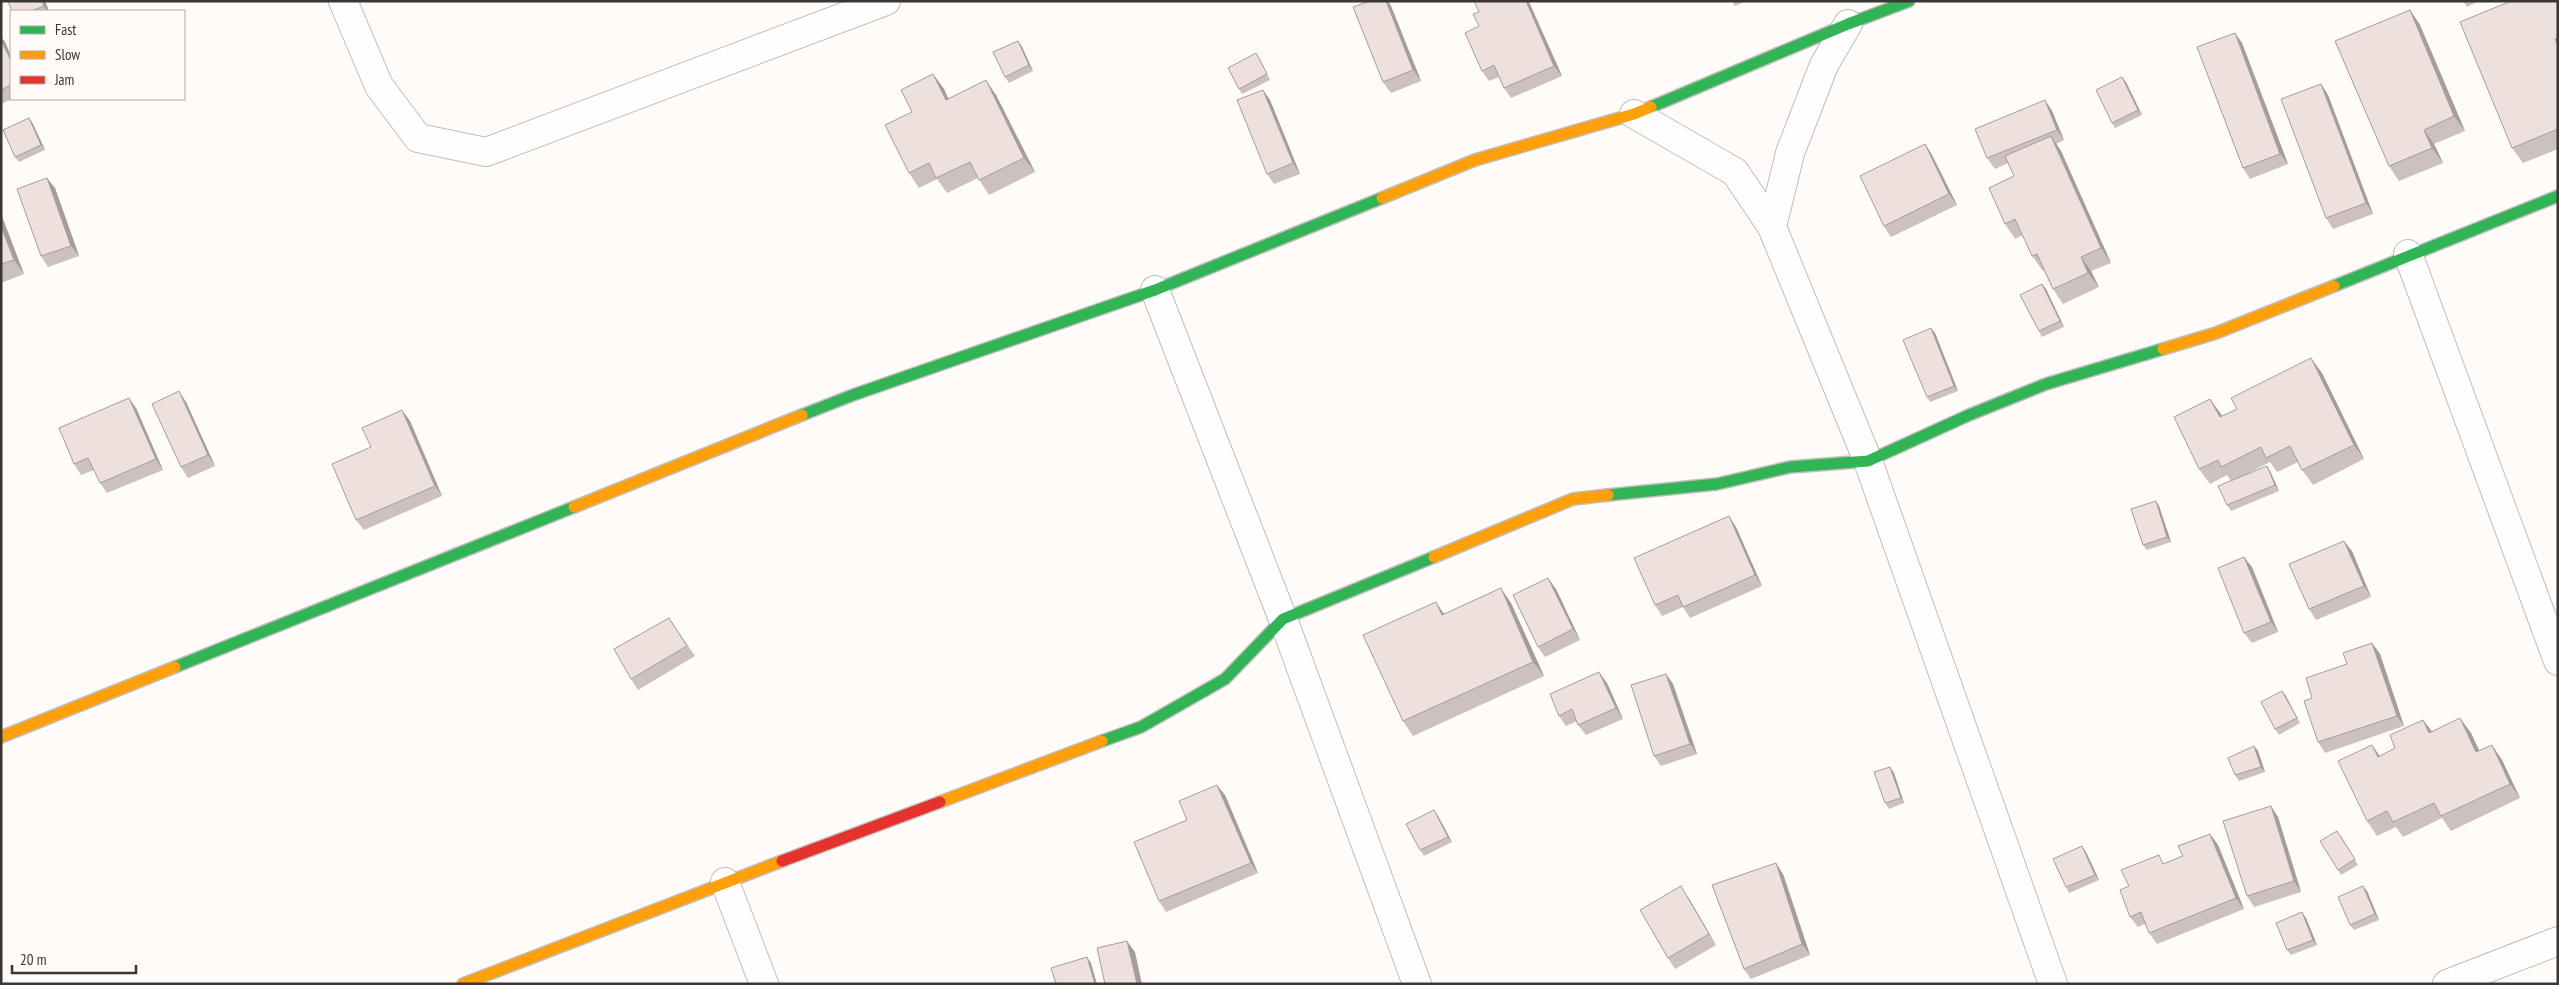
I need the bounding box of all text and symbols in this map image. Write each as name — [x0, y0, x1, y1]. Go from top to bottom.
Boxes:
legend — [10, 10, 185, 100]
text: Fast — [55, 20, 76, 39]
text: Slow — [55, 45, 80, 64]
text: Jam — [54, 70, 74, 89]
scale bar — [12, 942, 136, 974]
text: 20 m — [20, 950, 46, 969]

